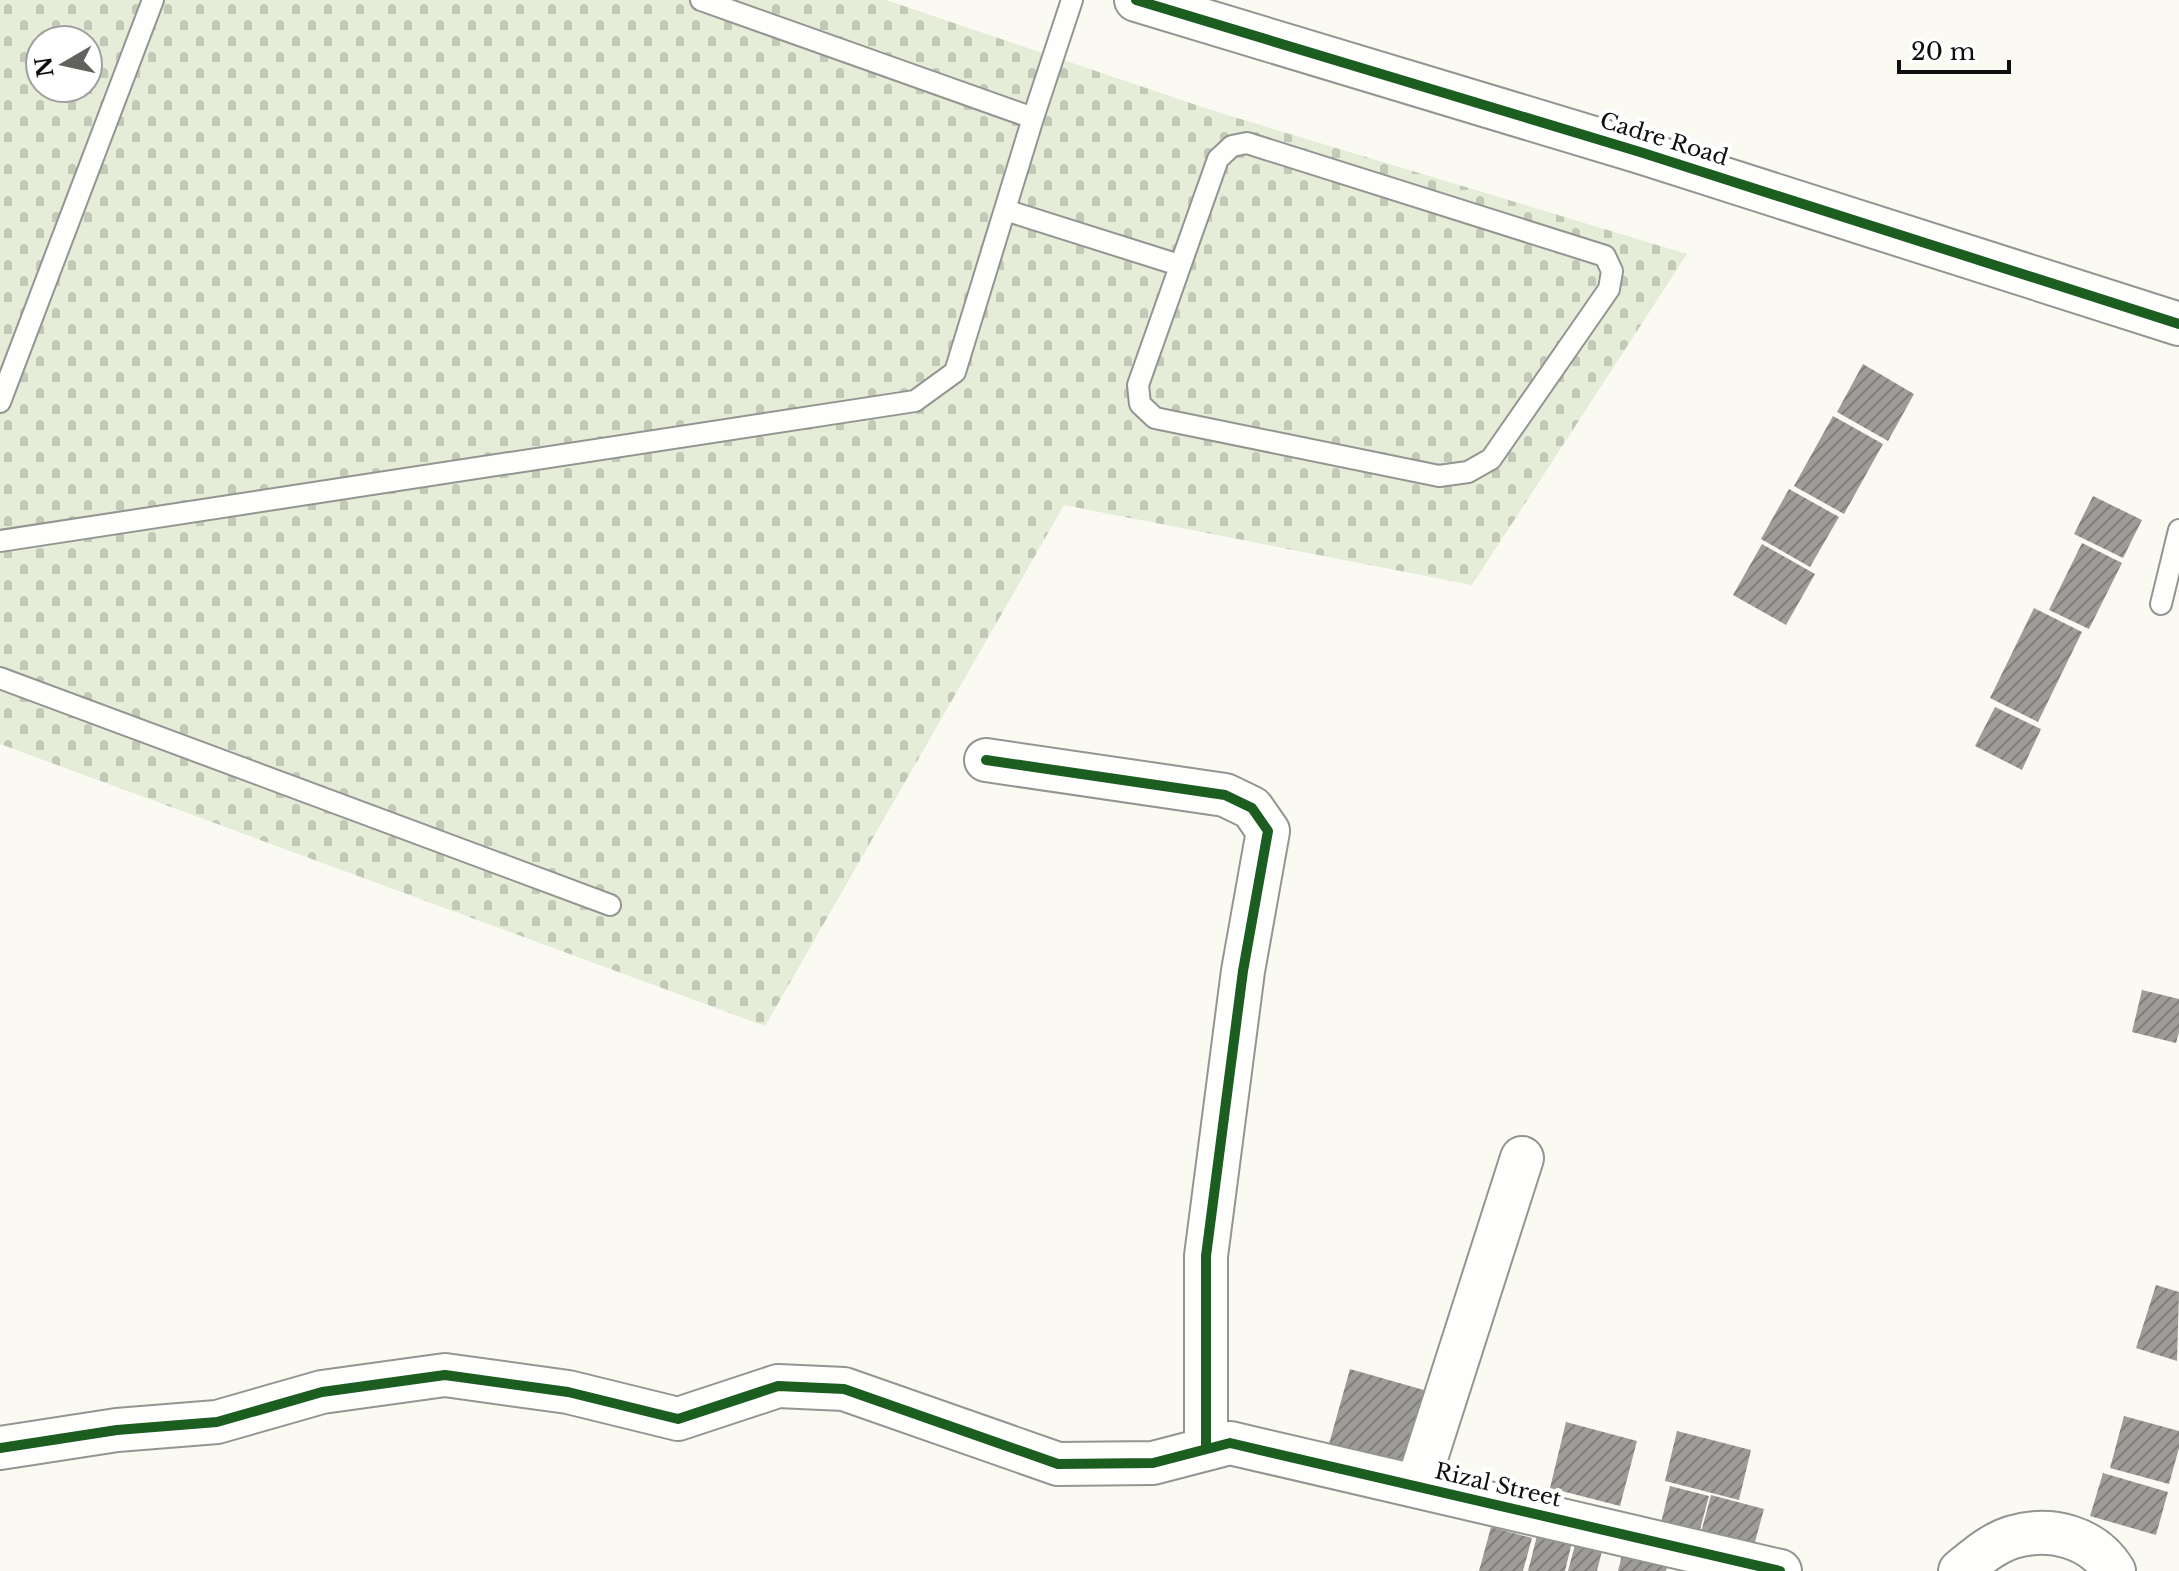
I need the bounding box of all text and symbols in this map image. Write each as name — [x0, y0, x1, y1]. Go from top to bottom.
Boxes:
north arrow — [24, 24, 104, 104]
scale bar — [1899, 24, 2009, 74]
text: 20 m — [1911, 37, 1976, 66]
text: N — [30, 54, 60, 79]
street label: Cadre Road — [1597, 107, 1731, 171]
street label: Rizal Street — [1432, 1457, 1565, 1513]

